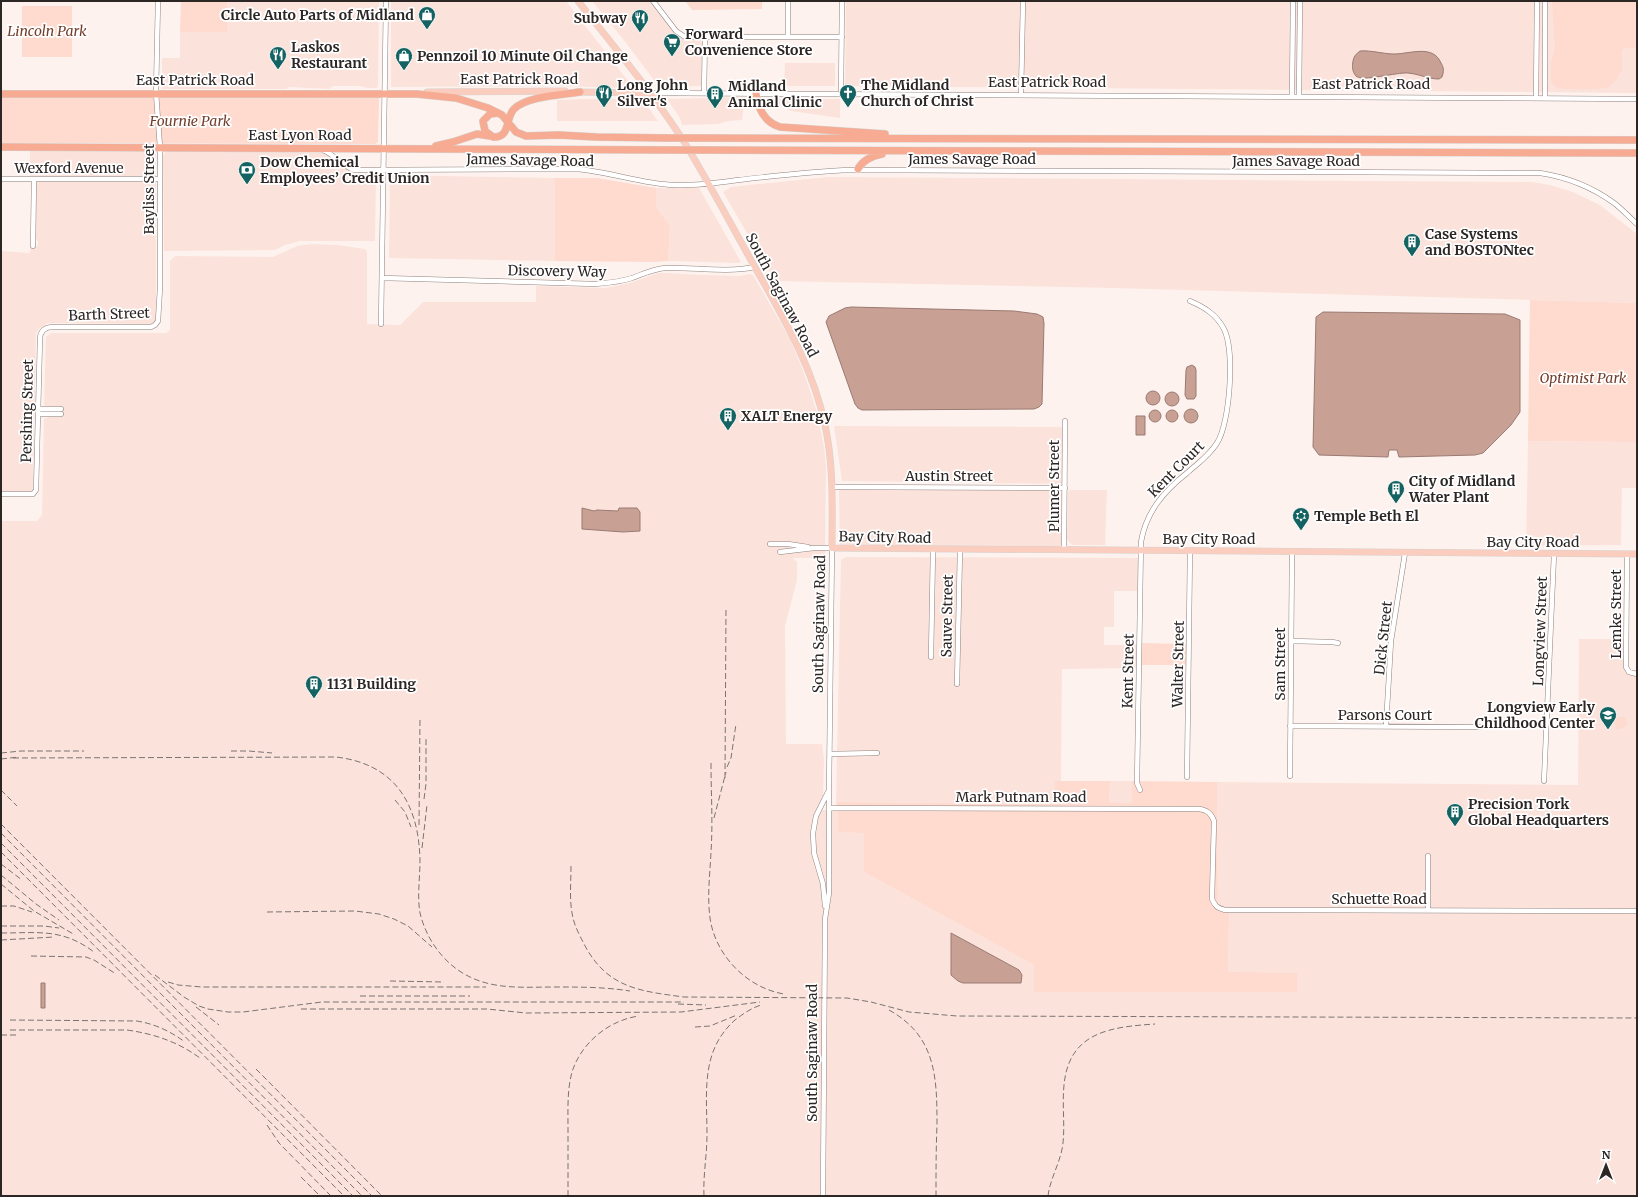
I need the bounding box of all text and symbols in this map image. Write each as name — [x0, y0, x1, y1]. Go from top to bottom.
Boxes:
shop icon: Circle Auto Parts of Midland — [417, 5, 437, 30]
place label: Circle Auto Parts of Midland — [221, 6, 414, 24]
restaurant icon: Subway — [630, 8, 650, 33]
place label: Subway — [573, 9, 628, 27]
park label: Lincoln Park — [7, 22, 87, 40]
place label: Forward Convenience Store — [685, 25, 813, 59]
supermarket icon: Forward Convenience Store — [662, 32, 682, 57]
place label: Laskos Restaurant — [291, 38, 368, 72]
restaurant icon: Laskos Restaurant — [268, 45, 288, 70]
shop icon: Pennzoil 10 Minute Oil Change — [394, 46, 414, 71]
place label: Pennzoil 10 Minute Oil Change — [417, 47, 628, 65]
street label: East Patrick Road — [460, 70, 579, 88]
street label: East Patrick Road — [136, 71, 255, 89]
street label: East Patrick Road — [988, 73, 1107, 91]
street label: East Patrick Road — [1312, 75, 1431, 93]
place label: Long John Silver's — [617, 76, 689, 110]
place label: The Midland Church of Christ — [861, 76, 974, 110]
place label: Midland Animal Clinic — [727, 77, 822, 111]
restaurant icon: Long John Silver's — [594, 83, 614, 108]
church icon: The Midland Church of Christ — [838, 83, 858, 108]
building icon: Midland Animal Clinic — [705, 84, 725, 109]
park label: Fournie Park — [149, 112, 231, 130]
street label: East Lyon Road — [248, 126, 352, 144]
street label: Bayliss Street — [140, 143, 158, 234]
street label: James Savage Road — [465, 150, 595, 170]
street label: James Savage Road — [907, 150, 1037, 168]
street label: James Savage Road — [1231, 152, 1361, 170]
place label: Dow Chemical Employees’ Credit Union — [260, 153, 430, 187]
street label: Wexford Avenue — [13, 159, 124, 177]
bank icon: Dow Chemical Employees’ Credit Union — [237, 160, 257, 185]
place label: Case Systems and BOSTONtec — [1425, 225, 1534, 259]
street label: South Saginaw Road — [742, 230, 823, 361]
building icon: Case Systems and BOSTONtec — [1402, 232, 1422, 257]
street label: Discovery Way — [507, 261, 607, 281]
street label: Barth Street — [68, 304, 151, 324]
street label: Pershing Street — [17, 359, 37, 463]
park label: Optimist Park — [1540, 369, 1627, 387]
building icon: XALT Energy — [718, 406, 738, 431]
place label: XALT Energy — [741, 407, 833, 425]
street label: Kent Court — [1144, 437, 1208, 501]
street label: Plumer Street — [1045, 439, 1063, 532]
street label: Austin Street — [904, 467, 993, 485]
place label: City of Midland Water Plant — [1408, 472, 1516, 506]
building icon: City of Midland Water Plant — [1386, 479, 1406, 504]
synagogue icon: Temple Beth El — [1291, 506, 1311, 531]
place label: Temple Beth El — [1314, 507, 1419, 525]
street label: Bay City Road — [838, 527, 932, 547]
street label: Bay City Road — [1163, 530, 1256, 548]
street label: Bay City Road — [1487, 533, 1580, 551]
street label: South Saginaw Road — [809, 554, 829, 693]
street label: Lemke Street — [1607, 569, 1625, 659]
street label: Sauve Street — [937, 574, 957, 658]
street label: Longview Street — [1529, 575, 1551, 686]
street label: Dick Street — [1370, 600, 1396, 676]
street label: Walter Street — [1168, 620, 1188, 709]
street label: Sam Street — [1271, 627, 1289, 701]
street label: Kent Street — [1118, 633, 1138, 709]
building icon: 1131 Building — [304, 674, 324, 699]
place label: 1131 Building — [327, 675, 416, 693]
place label: Longview Early Childhood Center — [1475, 698, 1596, 732]
school or university icon: Longview Early Childhood Center — [1598, 705, 1618, 730]
street label: Parsons Court — [1338, 706, 1433, 724]
street label: Mark Putnam Road — [956, 788, 1087, 806]
place label: Precision Tork Global Headquarters — [1468, 795, 1609, 829]
building icon: Precision Tork Global Headquarters — [1445, 802, 1465, 827]
street label: Schuette Road — [1331, 890, 1427, 908]
street label: South Saginaw Road — [803, 983, 821, 1122]
north arrow — [1586, 1145, 1626, 1185]
text: N — [1602, 1148, 1611, 1162]

